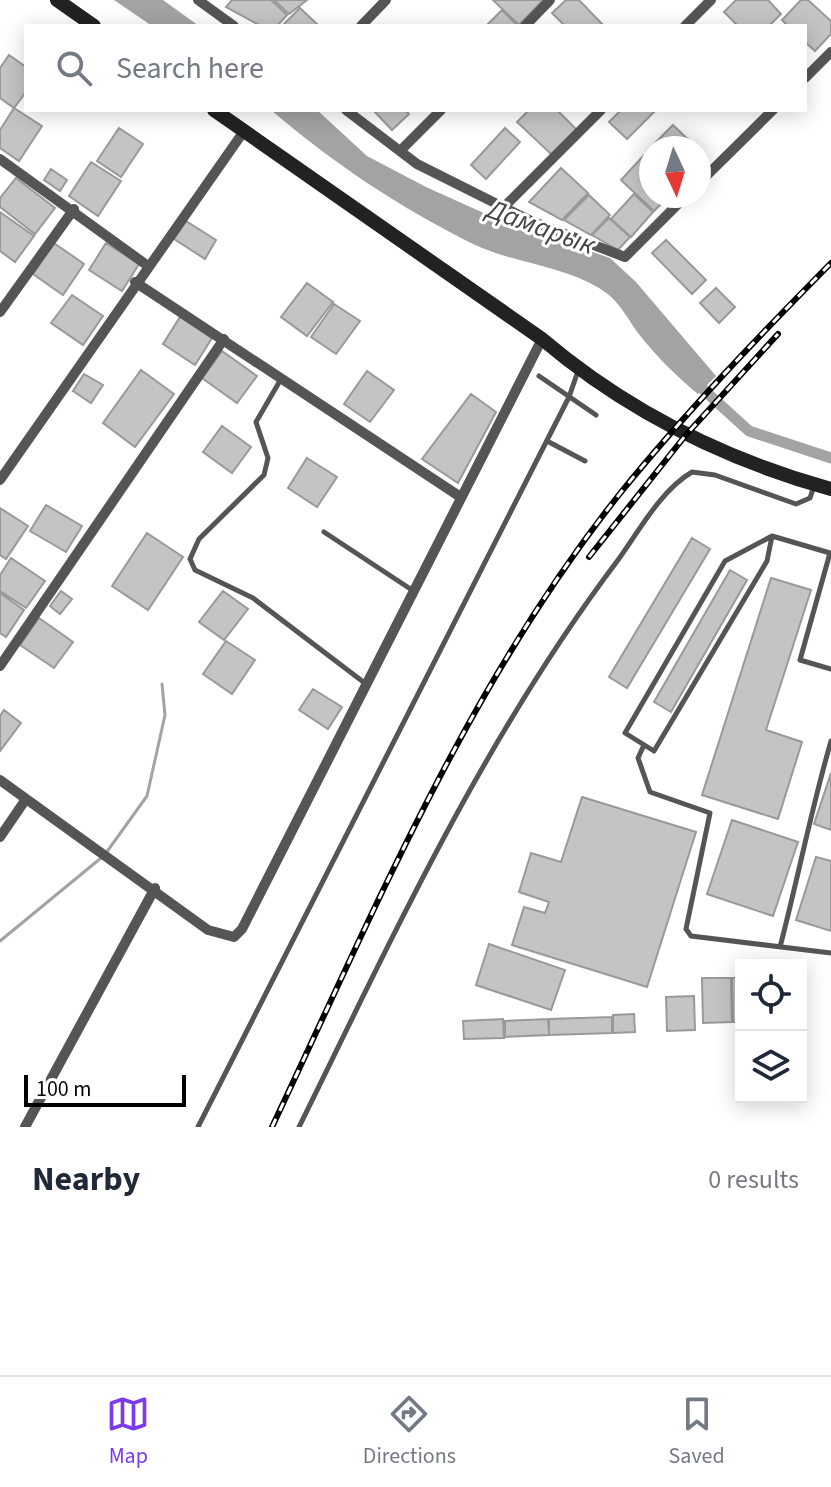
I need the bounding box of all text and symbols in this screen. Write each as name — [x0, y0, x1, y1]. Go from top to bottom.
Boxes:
search box — [24, 24, 807, 112]
icon: search — [52, 46, 96, 90]
text: Search here — [116, 47, 264, 90]
north arrow — [639, 136, 711, 208]
water label: Дамарык — [480, 188, 601, 265]
map controls — [735, 959, 807, 1103]
button: locate — [735, 959, 807, 1031]
button: layers — [735, 1031, 807, 1103]
scale bar — [24, 1071, 186, 1107]
text: 100 m — [36, 1073, 91, 1105]
text: Nearby — [32, 1155, 140, 1204]
text: 0 results — [708, 1161, 799, 1198]
tab: Map — [106, 1392, 150, 1472]
tab: Directions — [363, 1392, 456, 1472]
tab: Saved — [669, 1392, 725, 1472]

